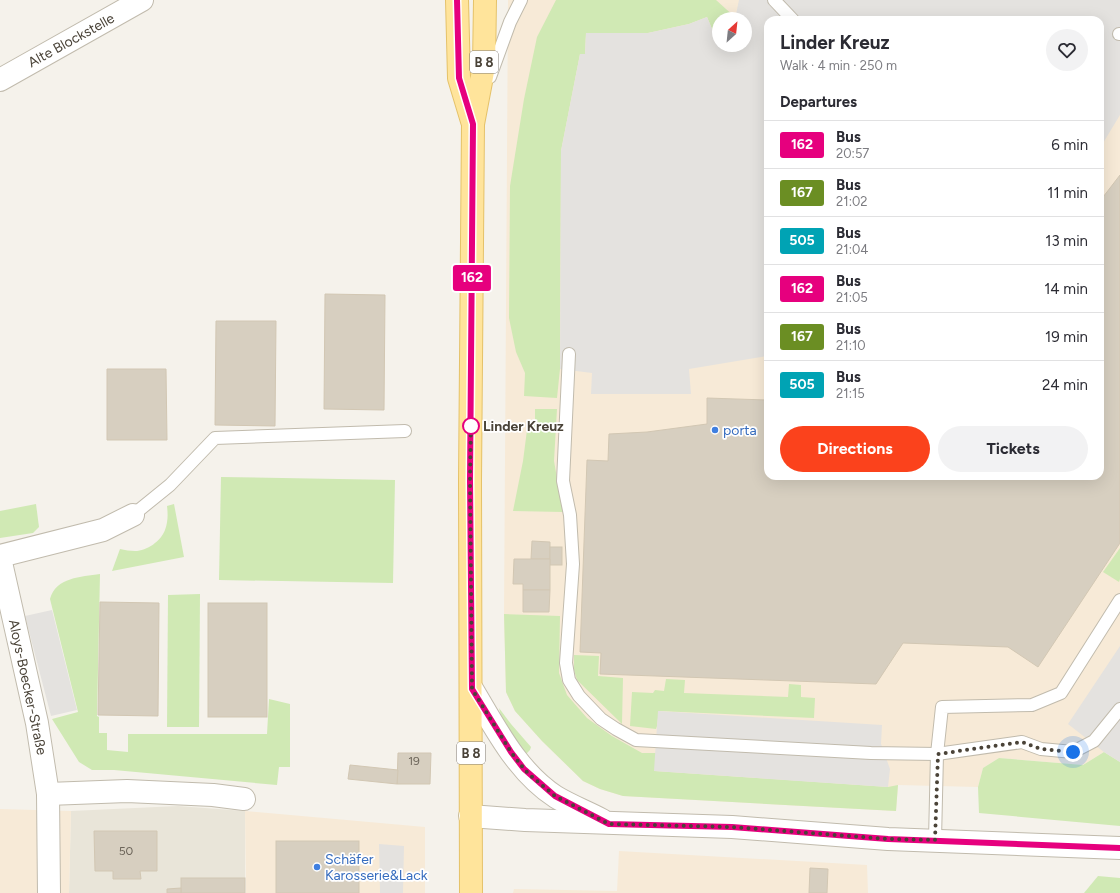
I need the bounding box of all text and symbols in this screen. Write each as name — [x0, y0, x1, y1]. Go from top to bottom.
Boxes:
street label: Alte Blockstelle — [25, 9, 118, 71]
north arrow — [712, 12, 752, 52]
map controls — [712, 12, 752, 52]
button: heart — [1046, 29, 1088, 71]
text: Linder Kreuz — [780, 31, 890, 54]
road number: B 8 — [470, 51, 498, 73]
text: Walk · 4 min · 250 m — [780, 58, 897, 73]
text: Departures — [780, 93, 857, 111]
text: Bus — [836, 128, 861, 146]
text: 162 — [791, 136, 813, 153]
text: 6 min — [1051, 136, 1088, 154]
text: 20:57 — [836, 146, 869, 161]
text: Bus — [836, 176, 861, 194]
text: 167 — [791, 184, 813, 201]
text: 11 min — [1047, 184, 1088, 202]
text: 21:02 — [836, 194, 868, 209]
text: Bus — [836, 224, 861, 242]
text: 505 — [789, 232, 815, 249]
text: 13 min — [1045, 232, 1088, 250]
text: 21:04 — [836, 242, 868, 257]
line badge: 162 — [449, 265, 495, 291]
text: 162 — [461, 269, 483, 286]
text: Bus — [836, 272, 861, 290]
text: 162 — [791, 280, 813, 297]
text: 14 min — [1044, 280, 1088, 298]
text: 21:05 — [836, 290, 868, 305]
text: Bus — [836, 320, 861, 338]
text: 167 — [791, 328, 813, 345]
text: 19 min — [1045, 328, 1088, 346]
text: 21:10 — [836, 338, 866, 353]
text: Bus — [836, 368, 861, 386]
text: 505 — [789, 376, 815, 393]
text: 24 min — [1042, 376, 1088, 394]
text: 21:15 — [836, 386, 865, 401]
marker: Linder Kreuz — [462, 417, 480, 435]
place label: Linder Kreuz — [483, 418, 564, 435]
place label: porta — [723, 422, 757, 439]
marker: porta — [710, 425, 720, 435]
button: Directions — [780, 426, 930, 472]
button: Tickets — [938, 426, 1088, 472]
street label: Aloys-Boecker-Straße — [5, 618, 50, 757]
road number: B 8 — [457, 742, 485, 764]
your location — [1063, 742, 1083, 762]
house number: 19 — [408, 754, 420, 768]
house number: 50 — [119, 844, 134, 858]
place label: Schäfer Karosserie&Lack — [325, 851, 428, 884]
marker: Schäfer Karosserie&Lack — [312, 862, 322, 872]

